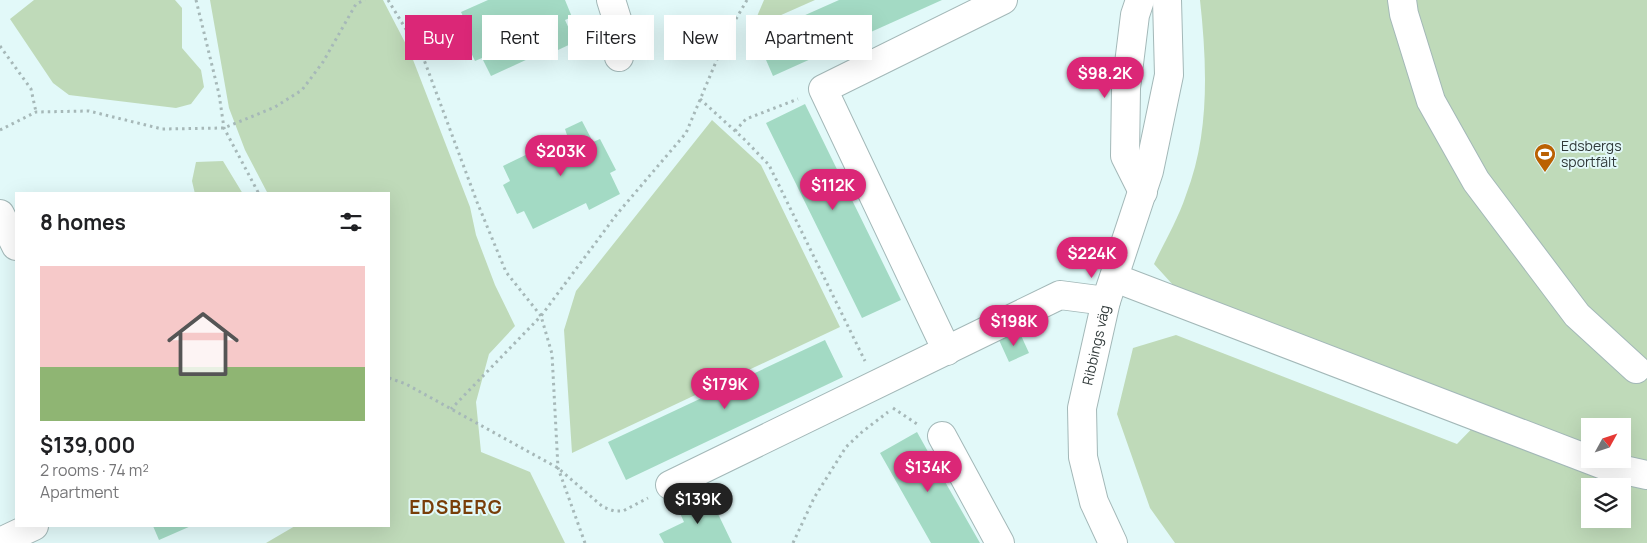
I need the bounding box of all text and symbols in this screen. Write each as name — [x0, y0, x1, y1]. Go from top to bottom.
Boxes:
chip: Buy — [405, 15, 472, 60]
chip: Rent — [482, 15, 558, 60]
chip: Filters — [568, 15, 654, 60]
chip: New — [664, 15, 736, 60]
chip: Apartment — [746, 15, 872, 60]
pin: $98.2K — [1064, 56, 1146, 99]
text: $98.2K — [1078, 62, 1132, 84]
pin: $203K — [526, 134, 596, 177]
place label: Edsbergs sportfält — [1561, 136, 1622, 171]
text: $203K — [536, 140, 586, 162]
sports icon: Edsbergs sportfält — [1533, 142, 1557, 173]
pin: $112K — [798, 168, 868, 211]
text: $112K — [811, 174, 855, 196]
text: 8 homes — [40, 208, 126, 236]
icon: filters — [337, 208, 365, 236]
pin: $224K — [1057, 236, 1127, 279]
text: $224K — [1068, 242, 1116, 264]
icon: home — [158, 299, 248, 389]
street label: Ribbings väg — [1077, 303, 1114, 387]
pin: $198K — [979, 304, 1049, 347]
text: $198K — [990, 310, 1038, 332]
pin: $179K — [690, 368, 760, 410]
text: $179K — [702, 373, 748, 395]
north arrow — [1581, 418, 1631, 468]
map controls — [1581, 418, 1631, 528]
text: $139,000 — [40, 431, 135, 459]
pin: $134K — [893, 450, 963, 493]
text: $134K — [905, 456, 951, 478]
text: 2 rooms · 74 m² — [40, 459, 149, 481]
button: layers — [1581, 478, 1631, 528]
text: Apartment — [40, 481, 119, 503]
pin: $139K — [663, 482, 733, 525]
text: $139K — [675, 488, 721, 510]
district label: EDSBERG — [409, 494, 503, 520]

